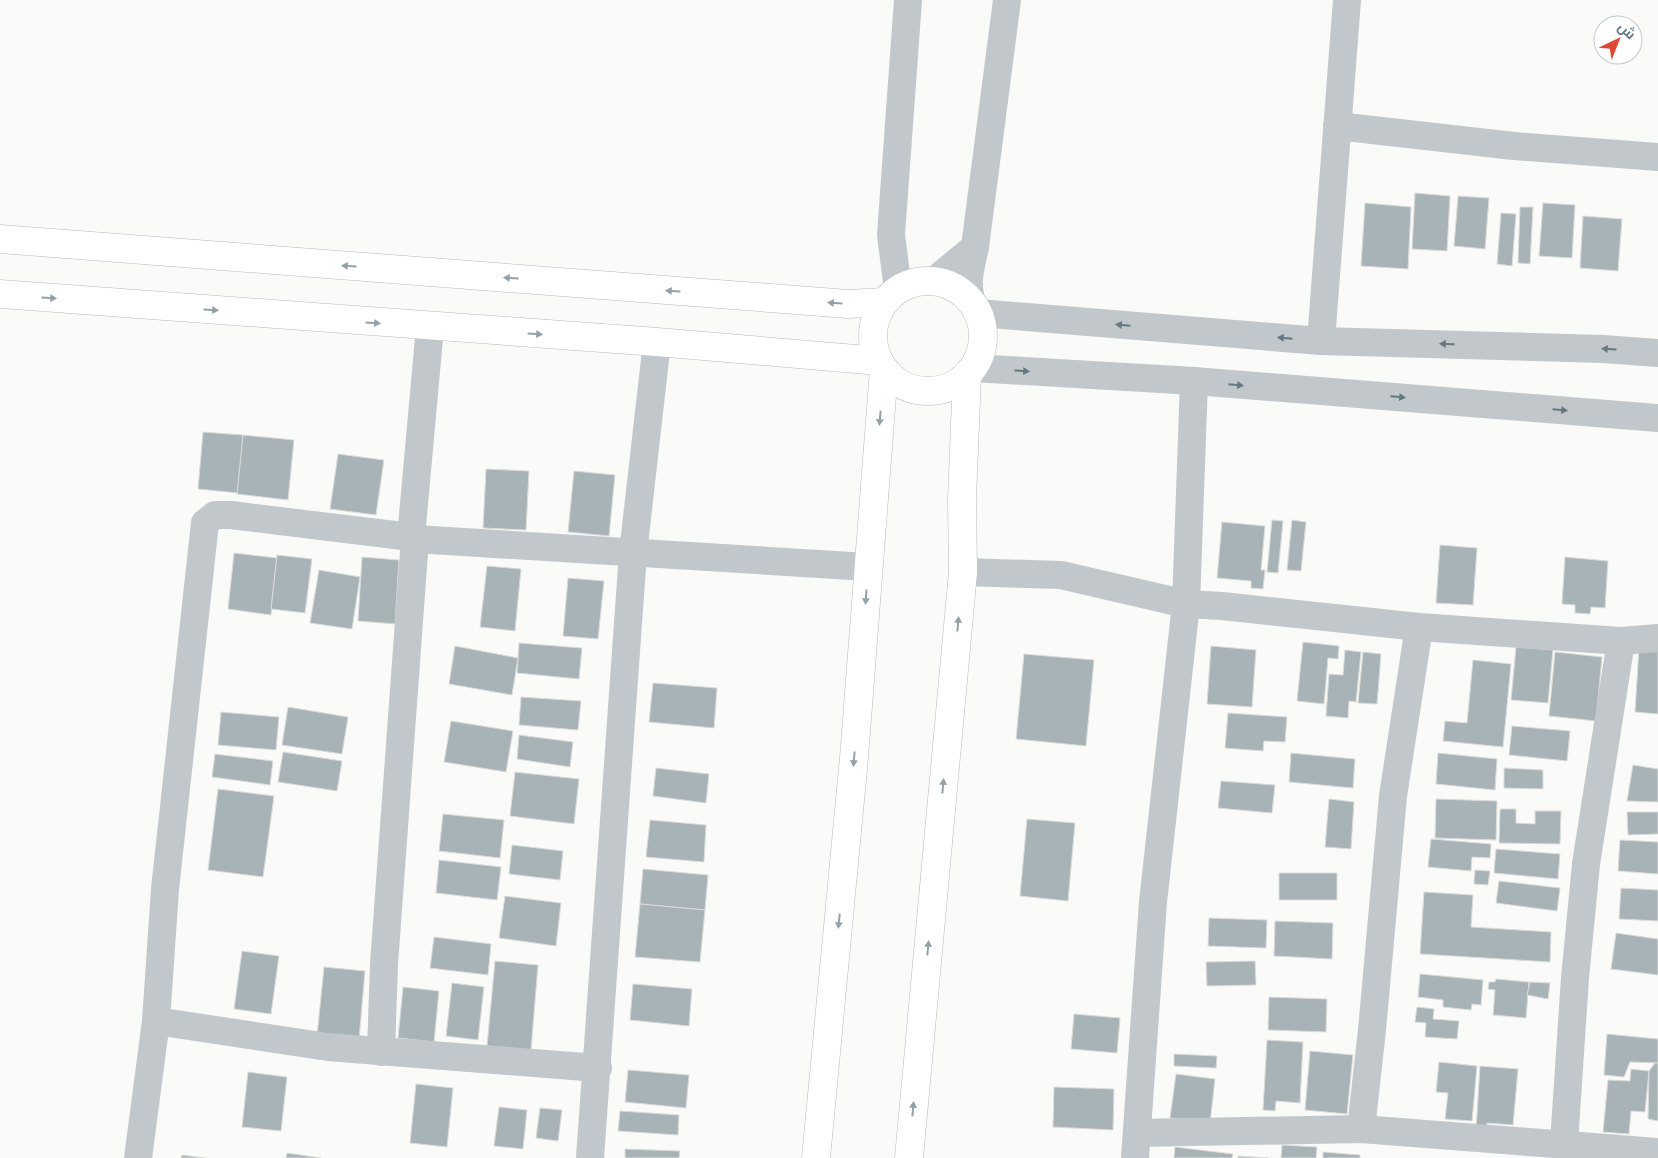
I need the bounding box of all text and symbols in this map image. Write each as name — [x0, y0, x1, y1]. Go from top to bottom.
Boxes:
north arrow — [1593, 15, 1643, 65]
text: ش — [1614, 19, 1639, 43]
one-way arrow — [341, 261, 357, 269]
one-way arrow — [503, 274, 519, 282]
one-way arrow — [665, 287, 681, 295]
one-way arrow — [41, 294, 57, 302]
one-way arrow — [827, 299, 843, 307]
one-way arrow — [203, 307, 219, 315]
one-way arrow — [365, 319, 381, 327]
one-way arrow — [1114, 321, 1130, 329]
one-way arrow — [527, 330, 543, 338]
one-way arrow — [1276, 334, 1292, 342]
one-way arrow — [1439, 340, 1455, 348]
one-way arrow — [1601, 345, 1617, 353]
one-way arrow — [1014, 367, 1030, 375]
one-way arrow — [1228, 381, 1244, 389]
one-way arrow — [1390, 394, 1406, 402]
one-way arrow — [1552, 407, 1568, 415]
one-way arrow — [875, 410, 883, 426]
one-way arrow — [861, 590, 869, 606]
one-way arrow — [954, 616, 962, 632]
one-way arrow — [850, 752, 858, 768]
one-way arrow — [939, 778, 947, 794]
one-way arrow — [834, 913, 842, 929]
one-way arrow — [924, 939, 932, 955]
one-way arrow — [909, 1101, 917, 1117]

